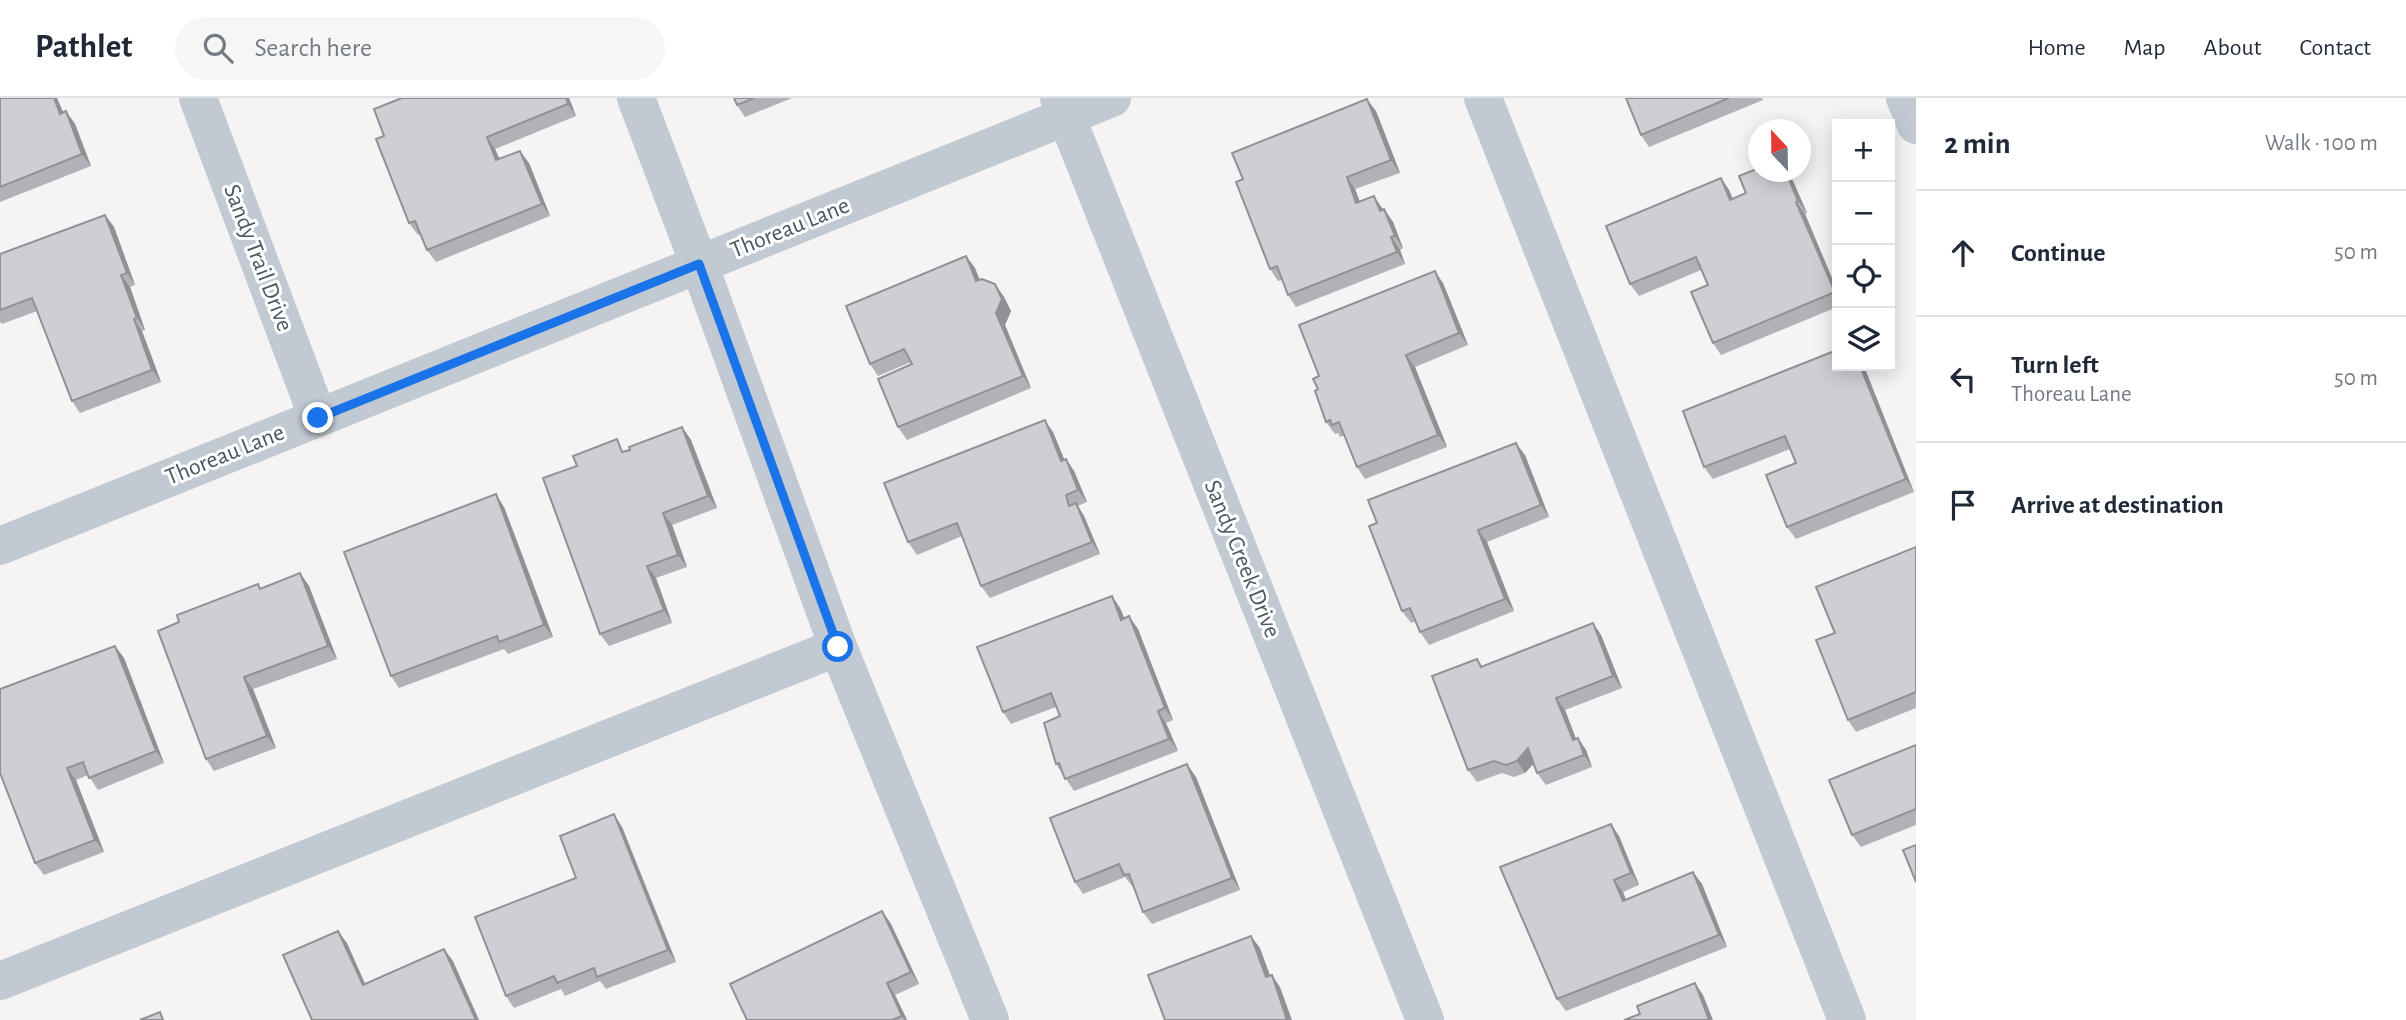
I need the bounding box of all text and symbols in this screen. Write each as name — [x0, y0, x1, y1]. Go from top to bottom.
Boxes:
search box — [175, 17, 665, 80]
icon: search — [199, 29, 237, 67]
text: Pathlet — [35, 31, 133, 64]
text: Search here — [255, 35, 372, 61]
text: Home — [2028, 36, 2086, 60]
text: Map — [2124, 36, 2166, 60]
text: About — [2204, 36, 2261, 60]
text: Contact — [2299, 36, 2371, 60]
north arrow — [1748, 119, 1811, 182]
map controls — [1832, 119, 1895, 371]
button: + — [1832, 119, 1895, 182]
text: 2 min — [1944, 129, 2011, 159]
text: Walk · 100 m — [2265, 132, 2378, 155]
street label: Sandy Trail Drive — [219, 181, 297, 335]
button: − — [1832, 182, 1895, 245]
street label: Thoreau Lane — [727, 193, 853, 263]
icon: ahead — [1944, 234, 1982, 272]
text: Continue — [2011, 240, 2106, 266]
text: 50 m — [2334, 241, 2378, 264]
button: locate — [1832, 245, 1895, 308]
button: layers — [1832, 308, 1895, 371]
text: Turn left — [2011, 352, 2099, 378]
icon: left — [1944, 360, 1982, 398]
text: 50 m — [2334, 367, 2378, 390]
text: Thoreau Lane — [2011, 383, 2132, 406]
route end — [302, 402, 333, 433]
street label: Thoreau Lane — [162, 420, 288, 490]
street label: Sandy Creek Drive — [1200, 477, 1284, 641]
icon: arrive — [1944, 486, 1982, 524]
text: Arrive at destination — [2011, 492, 2224, 518]
route start — [822, 631, 853, 662]

